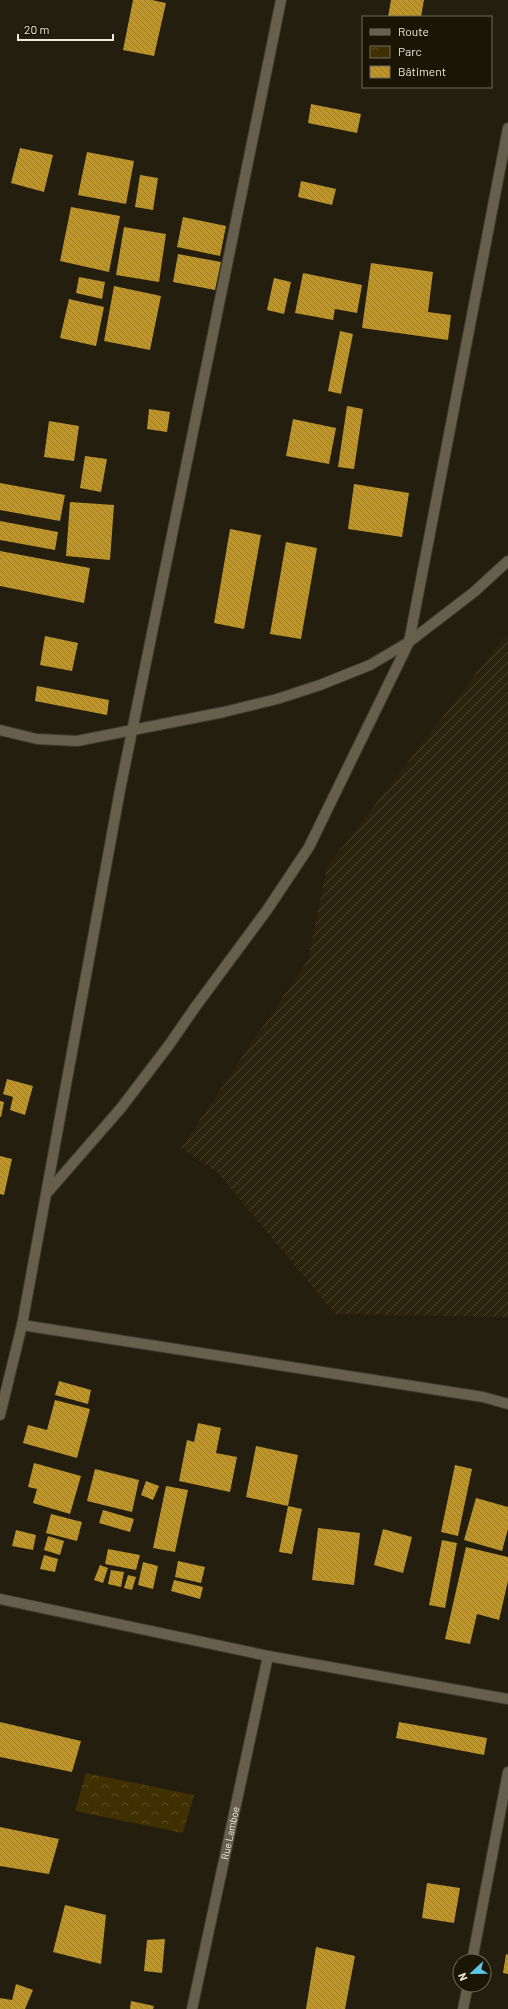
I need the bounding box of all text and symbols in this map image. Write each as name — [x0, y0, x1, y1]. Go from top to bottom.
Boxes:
scale bar — [18, 16, 113, 42]
legend — [362, 16, 492, 88]
text: 20 m — [24, 22, 50, 36]
text: Route — [398, 24, 429, 38]
text: Parc — [398, 44, 422, 58]
text: Bâtiment — [398, 64, 446, 78]
street label: Rue Lamboe — [218, 1805, 241, 1861]
north arrow — [452, 1953, 492, 1993]
text: N — [455, 1971, 470, 1983]

